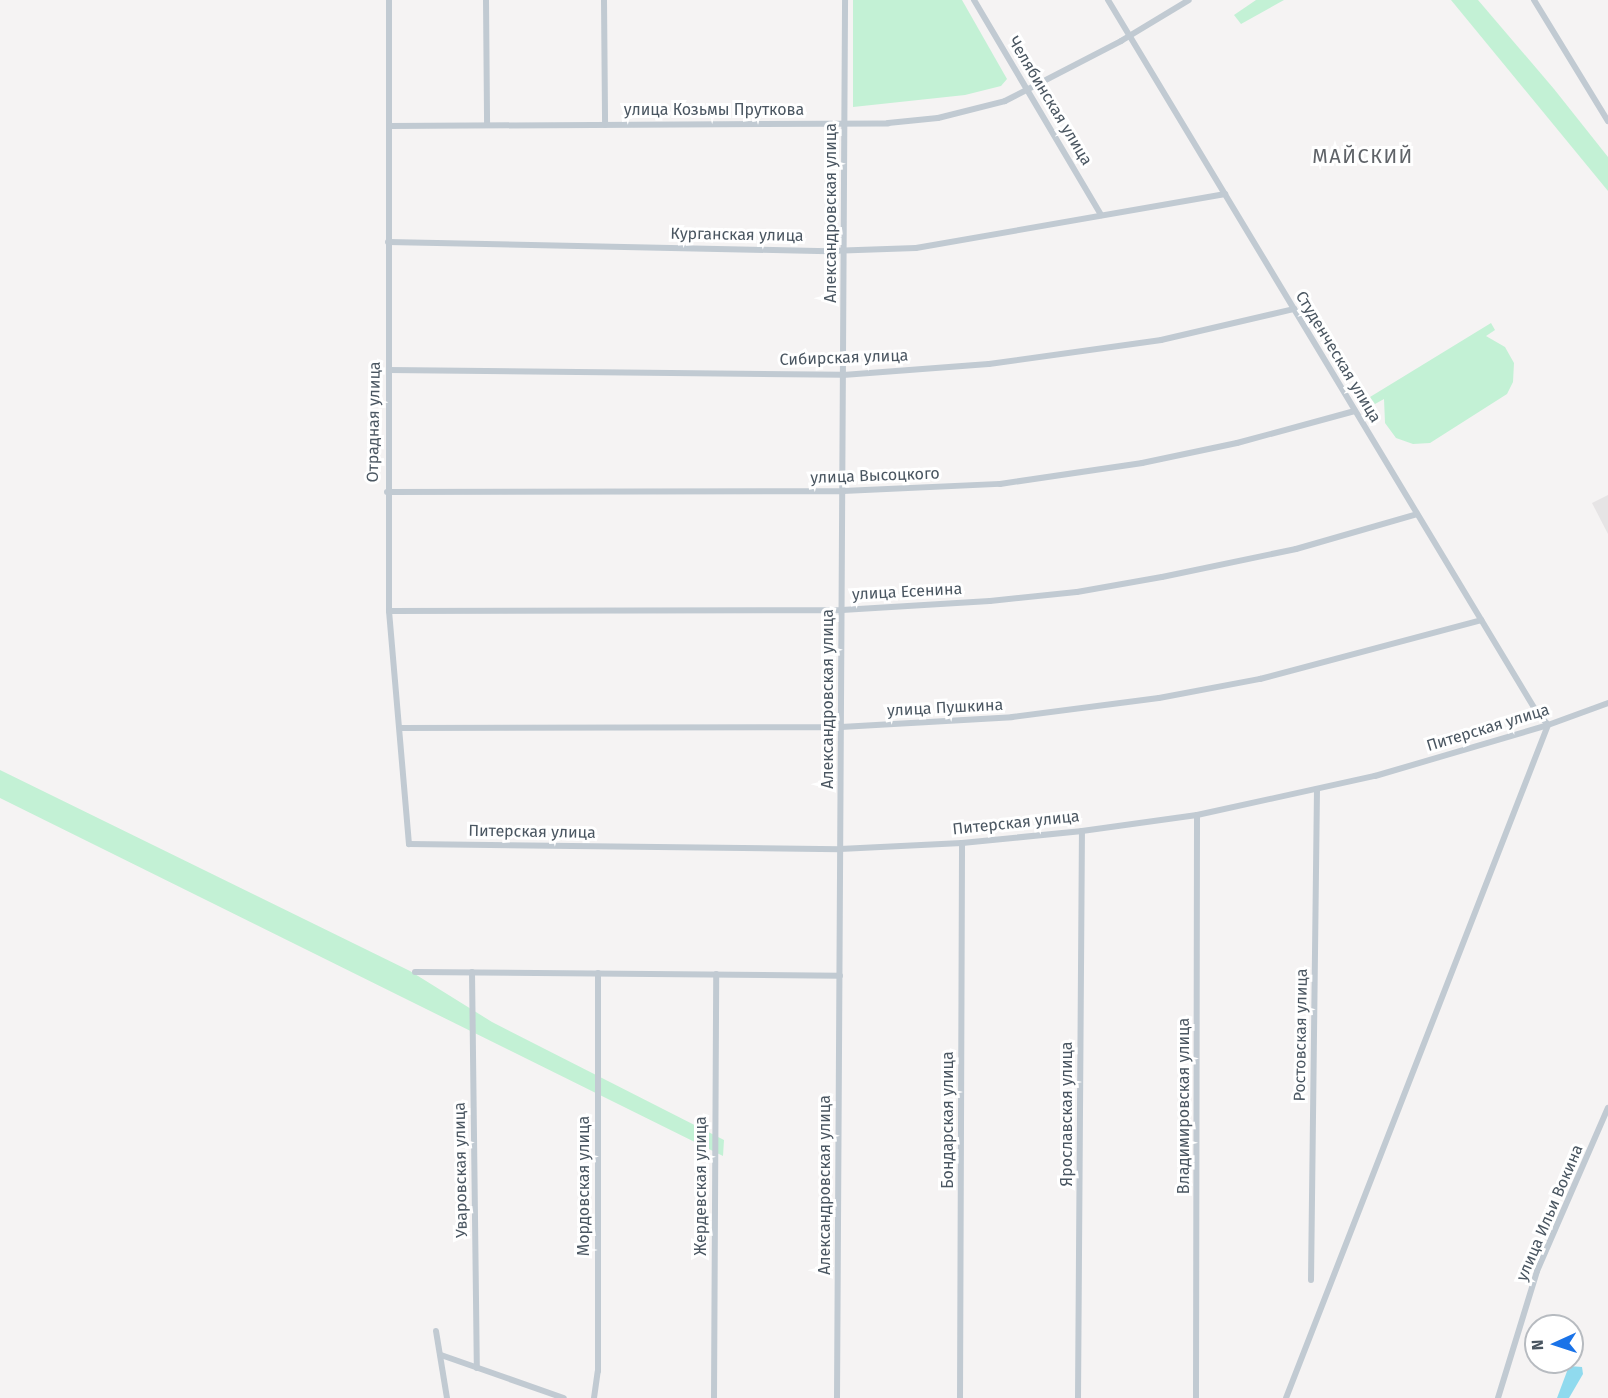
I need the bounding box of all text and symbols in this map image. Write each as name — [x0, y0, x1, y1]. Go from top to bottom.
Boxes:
street label: Челябинская улица — [1004, 33, 1096, 169]
street label: улица Козьмы Пруткова — [624, 100, 804, 120]
street label: Александровская улица — [821, 123, 841, 303]
district label: МАЙСКИЙ — [1312, 144, 1414, 168]
street label: Курганская улица — [670, 224, 804, 246]
street label: Студенческая улица — [1291, 288, 1385, 426]
street label: Сибирская улица — [779, 346, 909, 370]
street label: Отрадная улица — [363, 361, 385, 483]
street label: улица Высоцкого — [810, 464, 940, 488]
street label: улица Есенина — [851, 580, 963, 604]
street label: Александровская улица — [818, 609, 838, 789]
street label: улица Пушкина — [886, 695, 1004, 721]
street label: Питерская улица — [1424, 700, 1552, 756]
street label: Питерская улица — [952, 807, 1080, 839]
street label: Питерская улица — [468, 821, 596, 843]
street label: Ростовская улица — [1290, 968, 1312, 1102]
street label: Владимировская улица — [1174, 1018, 1194, 1194]
street label: Ярославская улица — [1057, 1041, 1077, 1187]
street label: Бондарская улица — [938, 1051, 958, 1189]
street label: Александровская улица — [815, 1095, 835, 1275]
street label: Уваровская улица — [450, 1102, 472, 1238]
street label: Мордовская улица — [574, 1116, 594, 1256]
street label: Жердевская улица — [691, 1116, 711, 1256]
street label: улица Ильи Вокина — [1513, 1142, 1587, 1284]
north arrow — [1524, 1314, 1584, 1374]
text: N — [1528, 1339, 1547, 1351]

